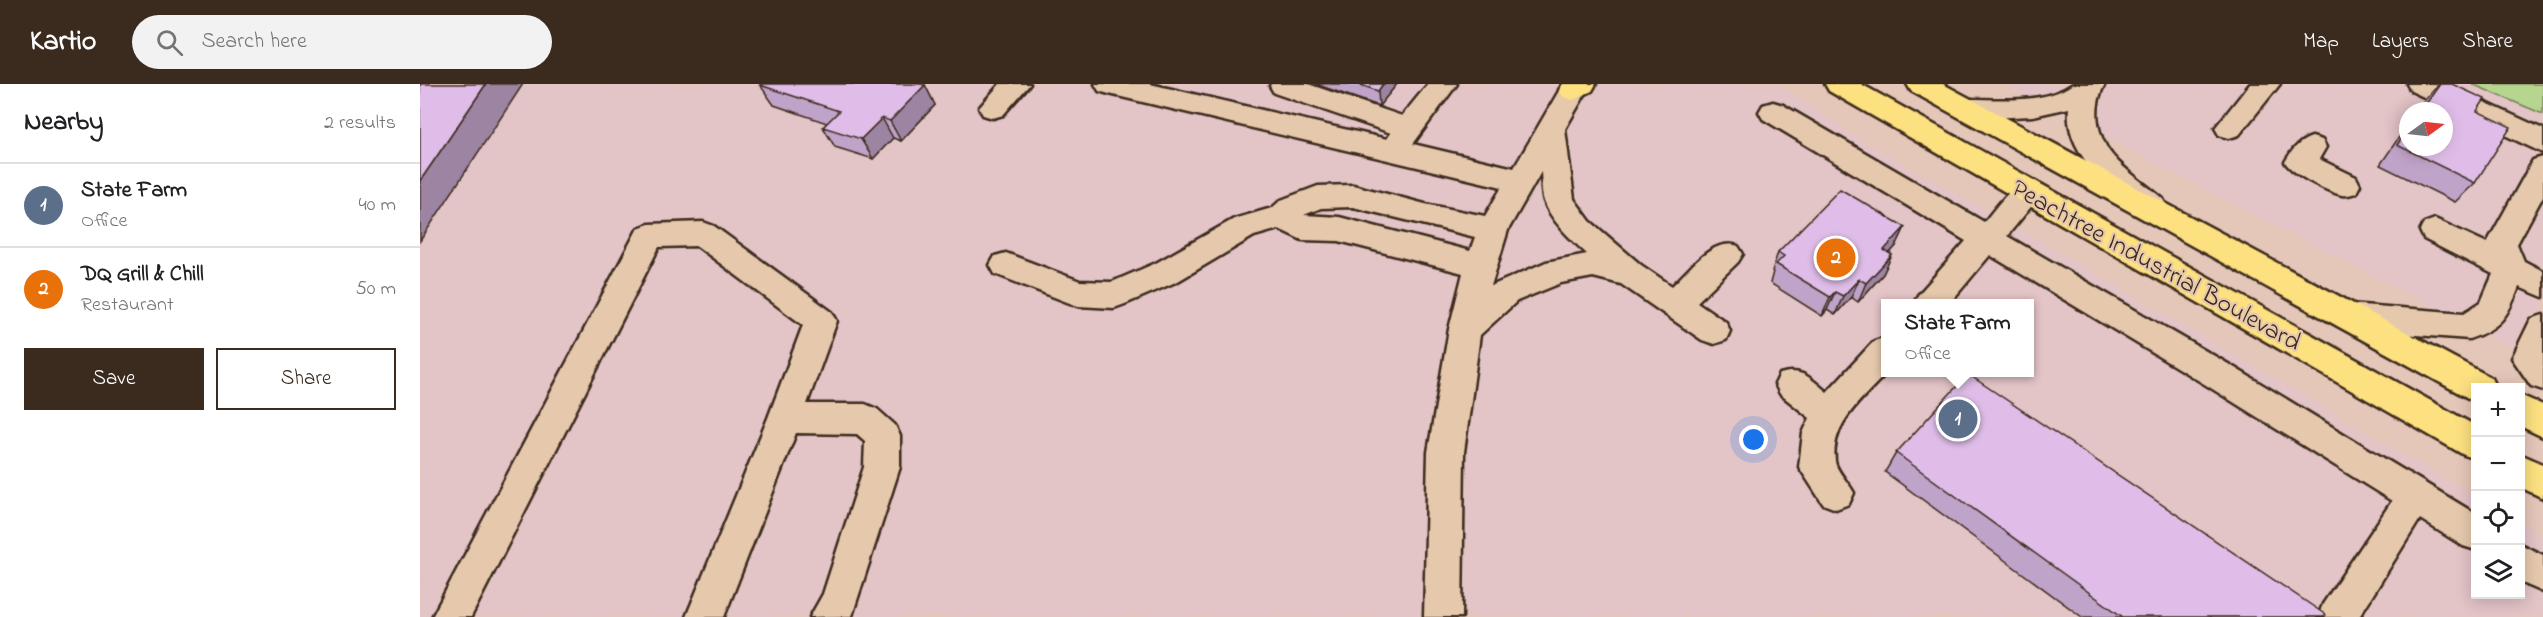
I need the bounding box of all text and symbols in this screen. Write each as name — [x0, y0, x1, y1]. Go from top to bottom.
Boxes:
search box — [132, 15, 552, 69]
text: Kartio — [30, 22, 96, 63]
icon: search — [153, 26, 186, 59]
text: Search here — [201, 26, 307, 58]
text: Map — [2303, 27, 2339, 57]
text: Layers — [2372, 27, 2429, 57]
text: Share — [2462, 27, 2513, 57]
north arrow — [2399, 102, 2453, 156]
text: Nearby — [24, 104, 103, 142]
text: 2 results — [324, 109, 396, 138]
street label: Peachtree Industrial Boulevard — [2004, 171, 2308, 362]
text: State Farm — [81, 175, 187, 207]
text: 1 — [40, 191, 47, 220]
text: 40 m — [359, 191, 396, 220]
text: Office — [81, 207, 127, 236]
pin: 2 — [1816, 236, 1856, 280]
text: DQ Grill & Chill — [81, 259, 204, 291]
text: 2 — [39, 275, 48, 304]
text: 50 m — [355, 275, 396, 304]
text: Restaurant — [81, 291, 174, 320]
popup — [1881, 299, 2034, 377]
text: State Farm — [1904, 308, 2011, 340]
text: Office — [1904, 340, 1951, 369]
button: Save — [24, 348, 204, 410]
button: Share — [216, 348, 396, 410]
map controls — [2471, 383, 2525, 599]
button: + — [2471, 383, 2525, 437]
pin: 1 — [1938, 396, 1978, 442]
your location — [1739, 425, 1768, 454]
button: − — [2471, 437, 2525, 491]
button: locate — [2471, 491, 2525, 545]
button: layers — [2471, 545, 2525, 599]

